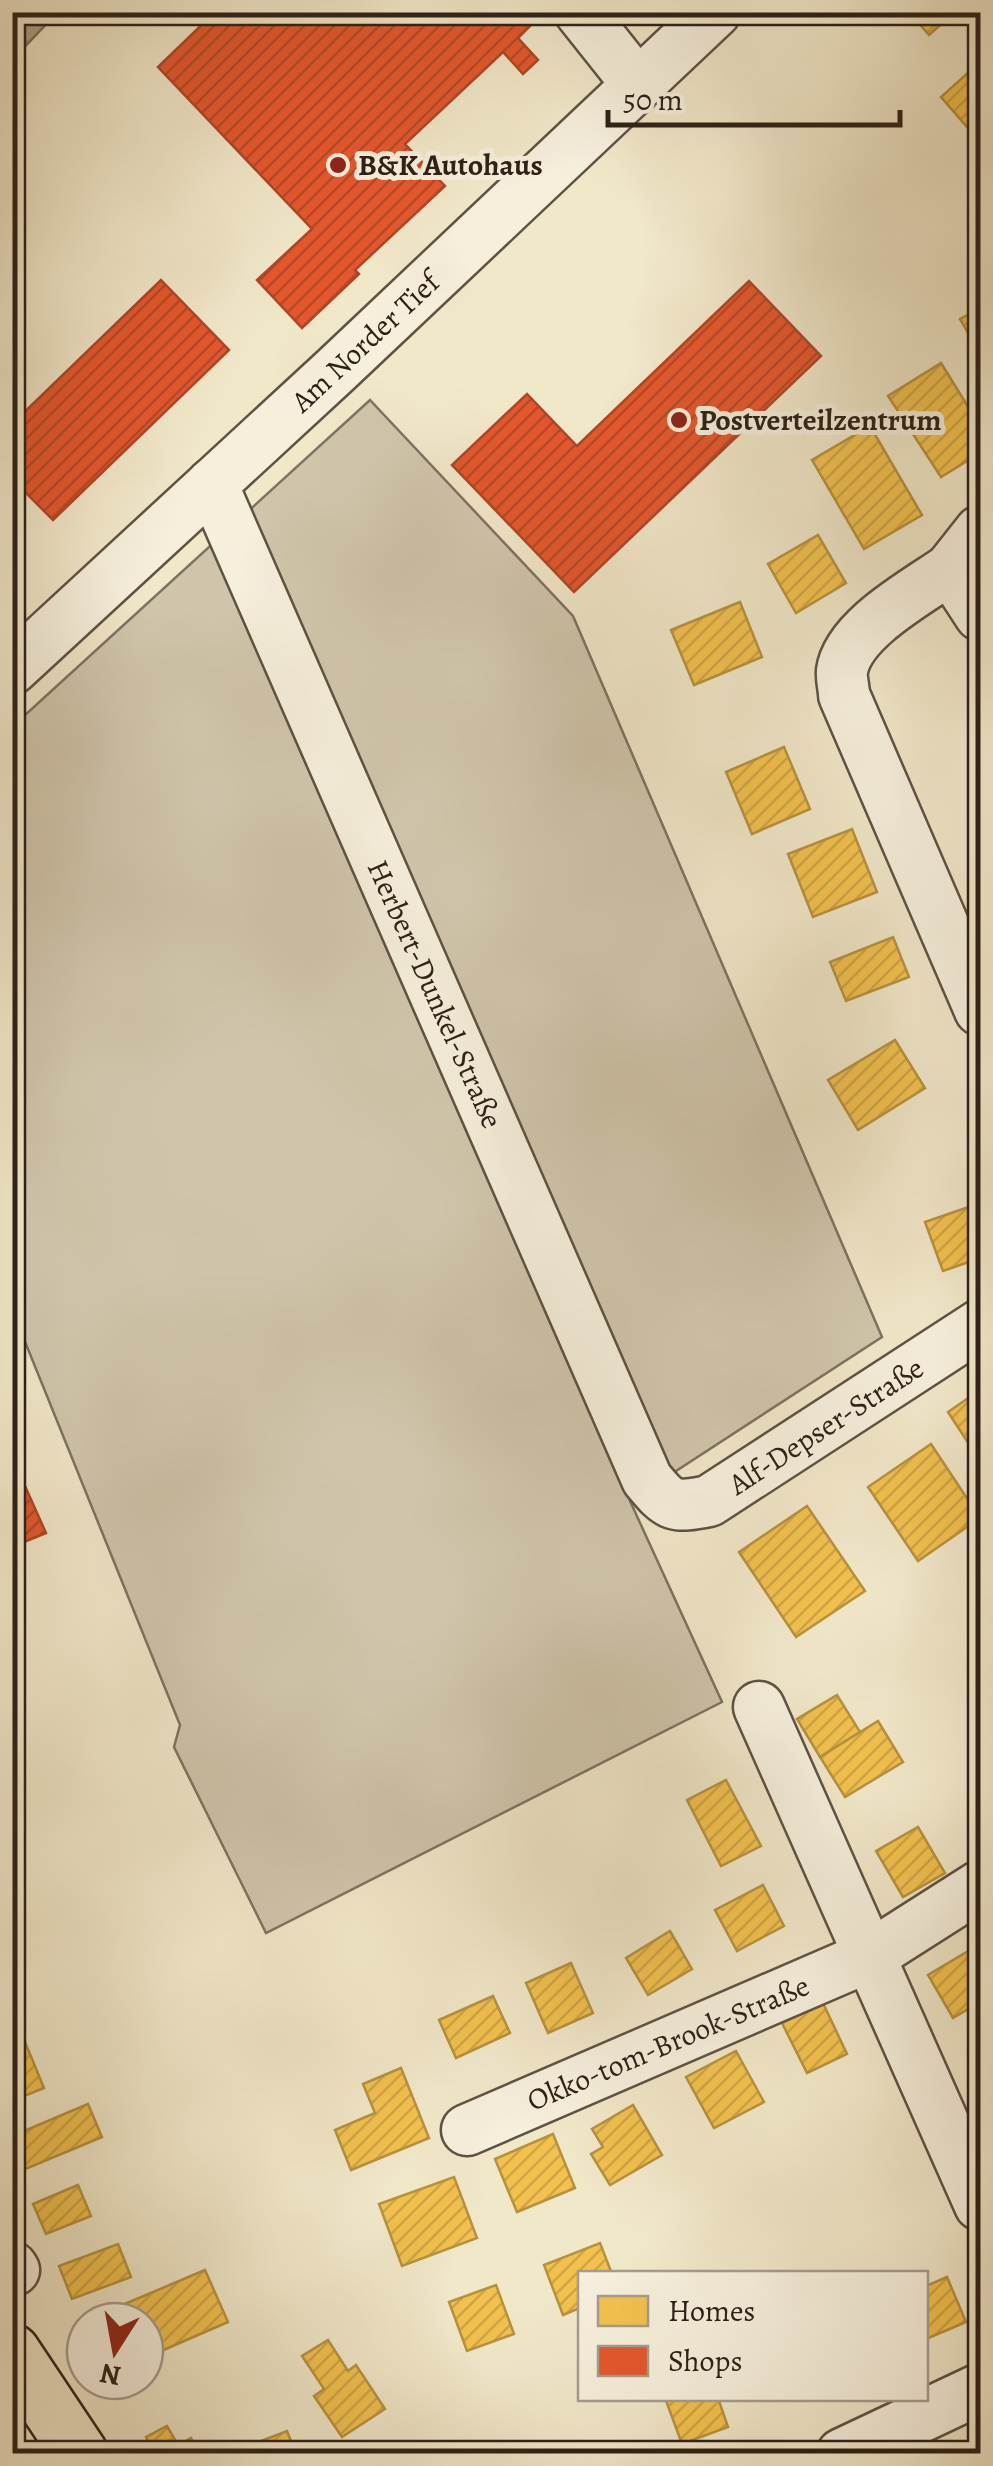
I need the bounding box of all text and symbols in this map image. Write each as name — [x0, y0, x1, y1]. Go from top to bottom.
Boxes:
scale bar — [608, 65, 900, 127]
text: 50 m — [623, 80, 683, 120]
place label: B&K Autohaus — [358, 145, 543, 185]
marker: B&K Autohaus — [327, 154, 349, 176]
street label: Am Norder Tief — [281, 260, 451, 422]
place label: Postverteilzentrum — [699, 400, 941, 440]
marker: Postverteilzentrum — [668, 409, 690, 431]
street label: Herbert-Dunkel-Straße — [358, 853, 512, 1135]
street label: Alf-Depser-Straße — [720, 1348, 931, 1505]
street label: Okko-tom-Brook-Straße — [521, 1965, 815, 2121]
legend — [578, 2271, 928, 2401]
text: Homes — [668, 2291, 755, 2331]
north arrow — [65, 2301, 165, 2401]
text: Shops — [668, 2341, 742, 2381]
text: N — [97, 2354, 124, 2395]

